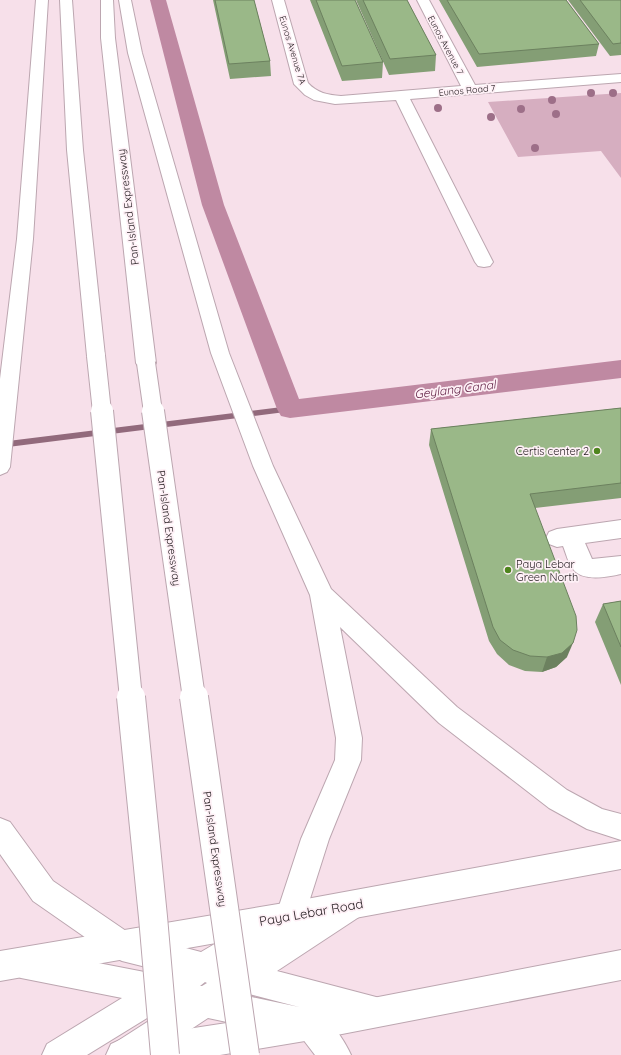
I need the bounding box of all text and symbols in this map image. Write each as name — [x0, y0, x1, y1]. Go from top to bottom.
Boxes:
street label: Eunos Avenue 7A — [277, 14, 309, 86]
street label: Eunos Avenue 7 — [426, 14, 466, 77]
street label: Eunos Road 7 — [438, 82, 496, 98]
street label: Pan-Island Expressway — [114, 148, 142, 266]
water label: Geylang Canal — [414, 376, 498, 401]
place label: Certis center 2 — [516, 444, 589, 458]
marker: Certis center 2 — [592, 446, 602, 456]
street label: Pan-Island Expressway — [154, 469, 184, 587]
place label: Paya Lebar Green North — [516, 557, 578, 584]
marker: Paya Lebar Green North — [503, 565, 513, 575]
street label: Pan-Island Expressway — [200, 790, 230, 908]
street label: Paya Lebar Road — [258, 895, 364, 929]

